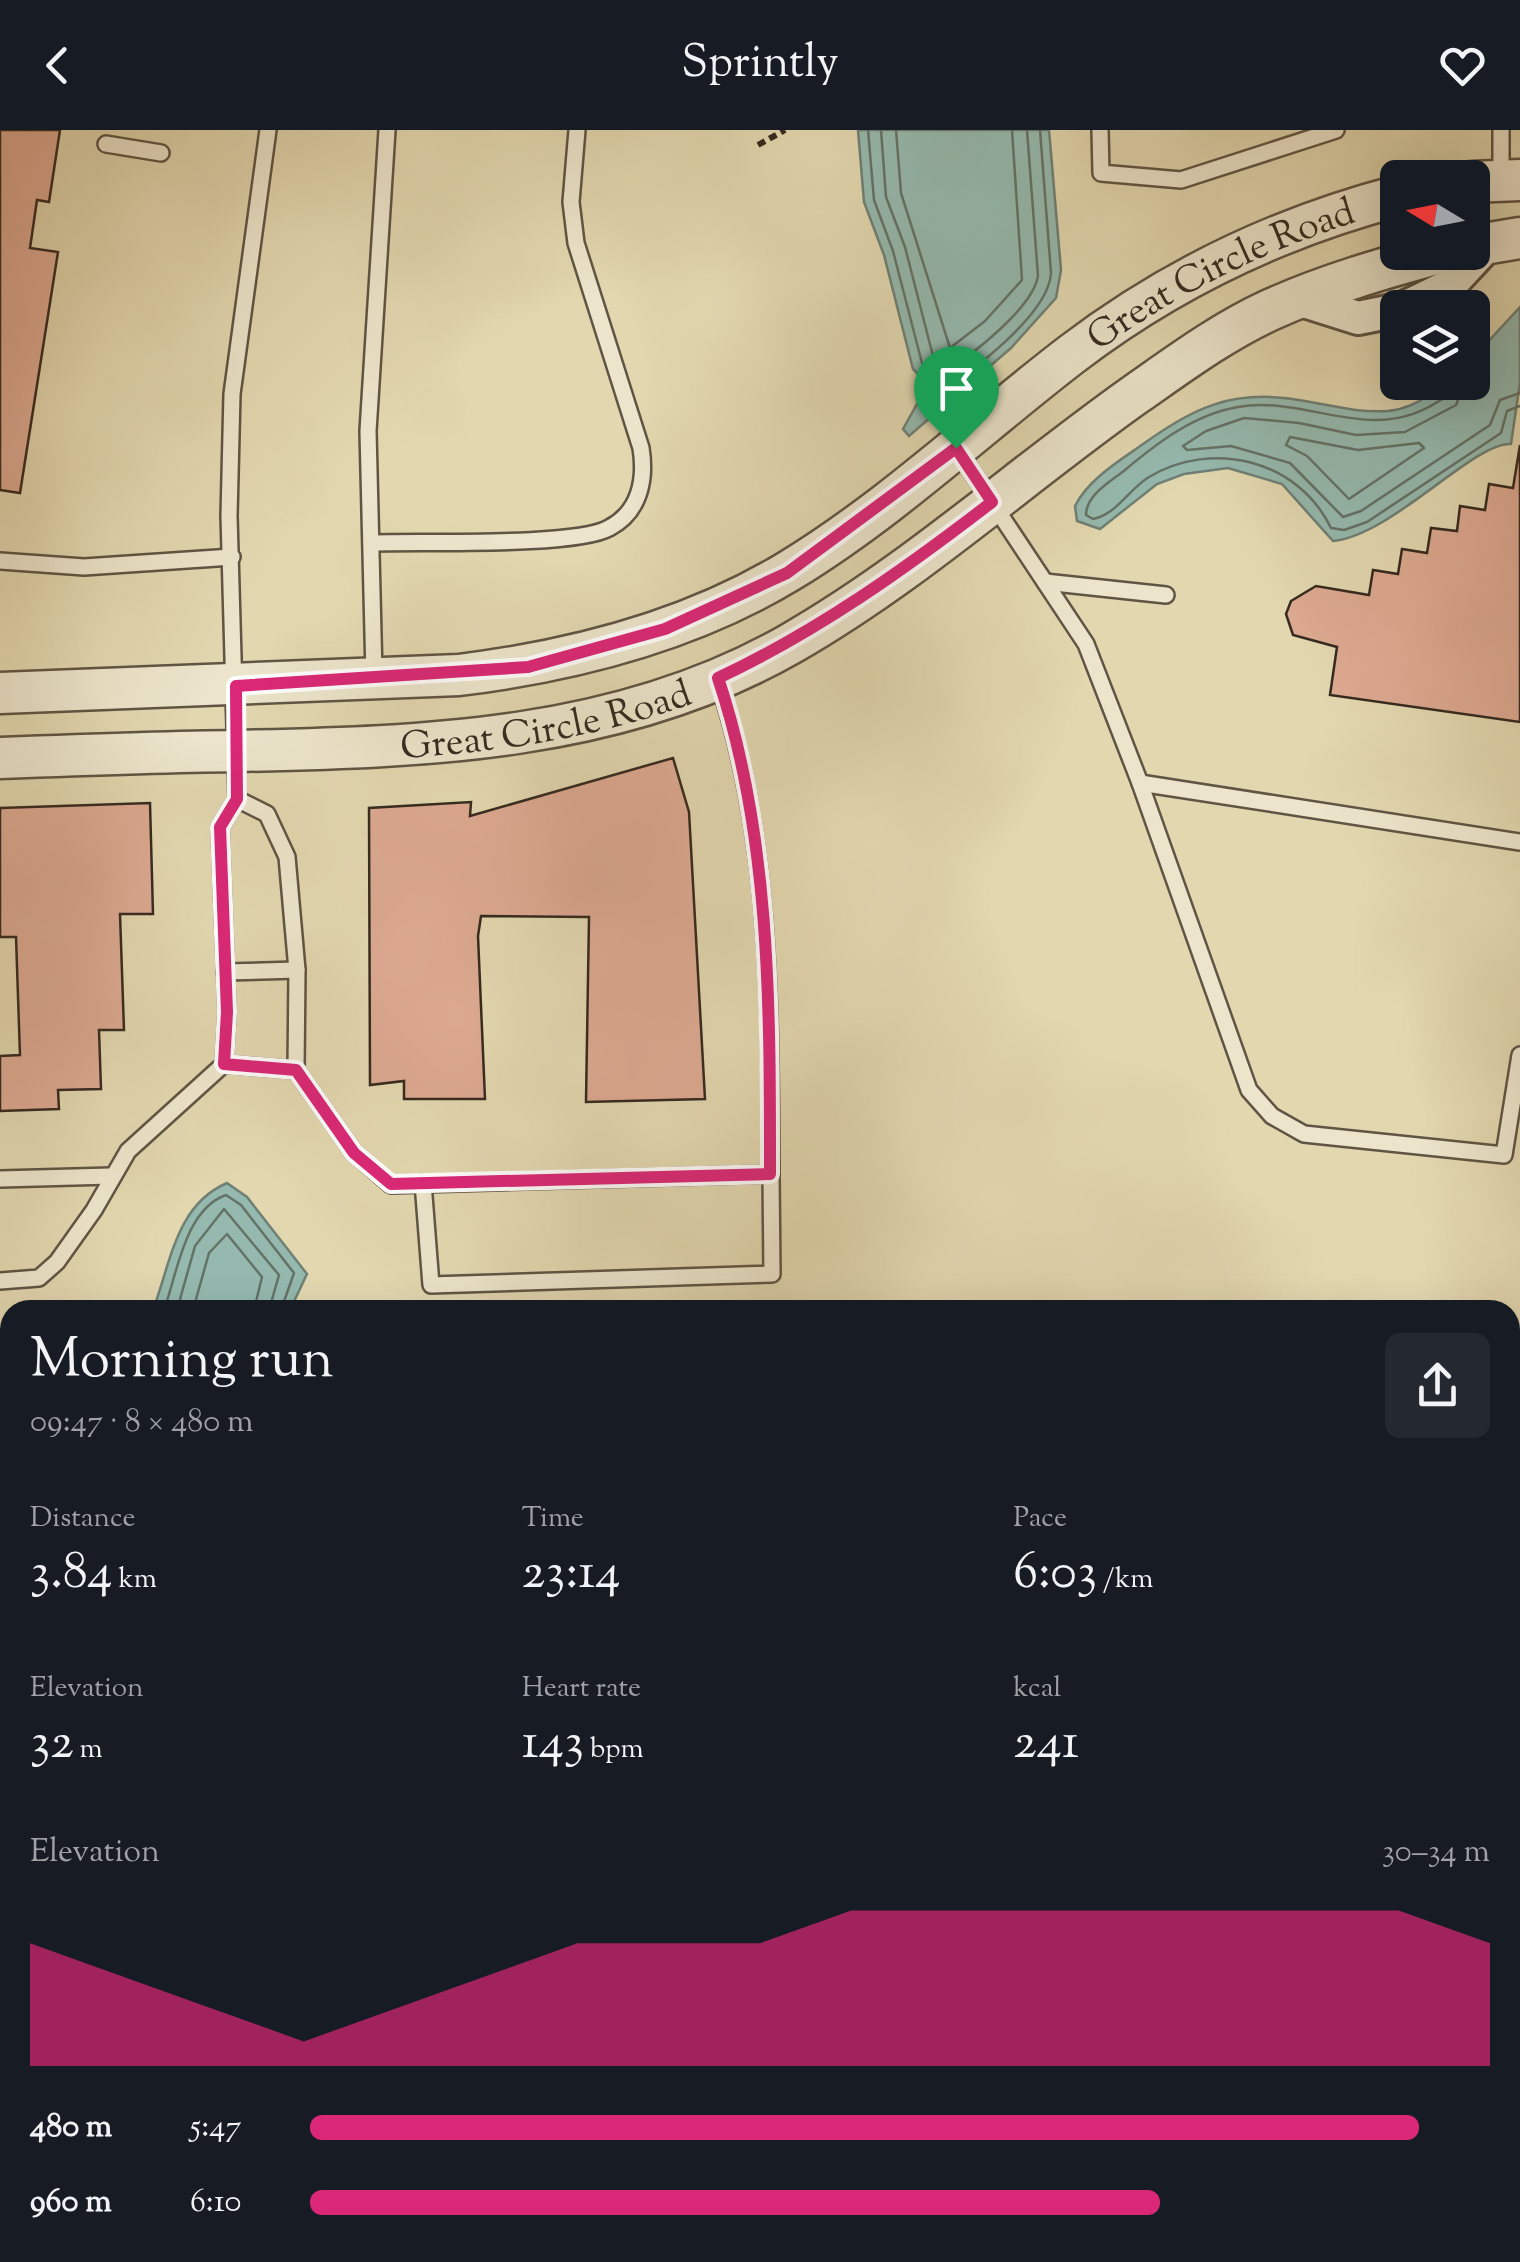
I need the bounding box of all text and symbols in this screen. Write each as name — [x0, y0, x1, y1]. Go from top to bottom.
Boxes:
text: Sprintly — [681, 33, 839, 98]
icon: back — [30, 38, 85, 93]
icon: heart — [1435, 38, 1490, 93]
north arrow — [1380, 160, 1490, 270]
map controls — [1380, 160, 1490, 400]
street label: Great Circle Road — [1077, 187, 1363, 366]
button: layers — [1380, 290, 1490, 400]
pin — [914, 346, 999, 449]
icon: arrive — [929, 361, 984, 416]
street label: Great Circle Road — [399, 669, 699, 776]
text: Morning run — [30, 1323, 334, 1402]
button: share — [1385, 1333, 1490, 1438]
text: 09:47 · 8 × 480 m — [30, 1400, 254, 1446]
text: Distance — [30, 1499, 136, 1539]
text: Time — [522, 1499, 584, 1539]
text: Pace — [1013, 1499, 1067, 1539]
text: 3.84 — [30, 1539, 113, 1611]
text: 23:14 — [522, 1539, 620, 1611]
text: 6:03 — [1013, 1539, 1097, 1611]
text: km — [113, 1560, 157, 1600]
text: /km — [1097, 1560, 1153, 1600]
text: Elevation — [30, 1669, 144, 1709]
text: Heart rate — [522, 1669, 641, 1709]
text: kcal — [1013, 1669, 1061, 1709]
text: 32 — [30, 1709, 74, 1781]
text: 143 — [522, 1709, 584, 1781]
text: 241 — [1013, 1709, 1079, 1781]
text: m — [74, 1730, 103, 1770]
text: bpm — [584, 1730, 644, 1770]
text: Elevation — [30, 1830, 160, 1876]
text: 30–34 m — [1382, 1830, 1490, 1876]
text: 480 m — [30, 2105, 112, 2151]
text: 5:47 — [190, 2105, 241, 2151]
text: 960 m — [30, 2180, 112, 2226]
text: 6:10 — [190, 2180, 241, 2226]

